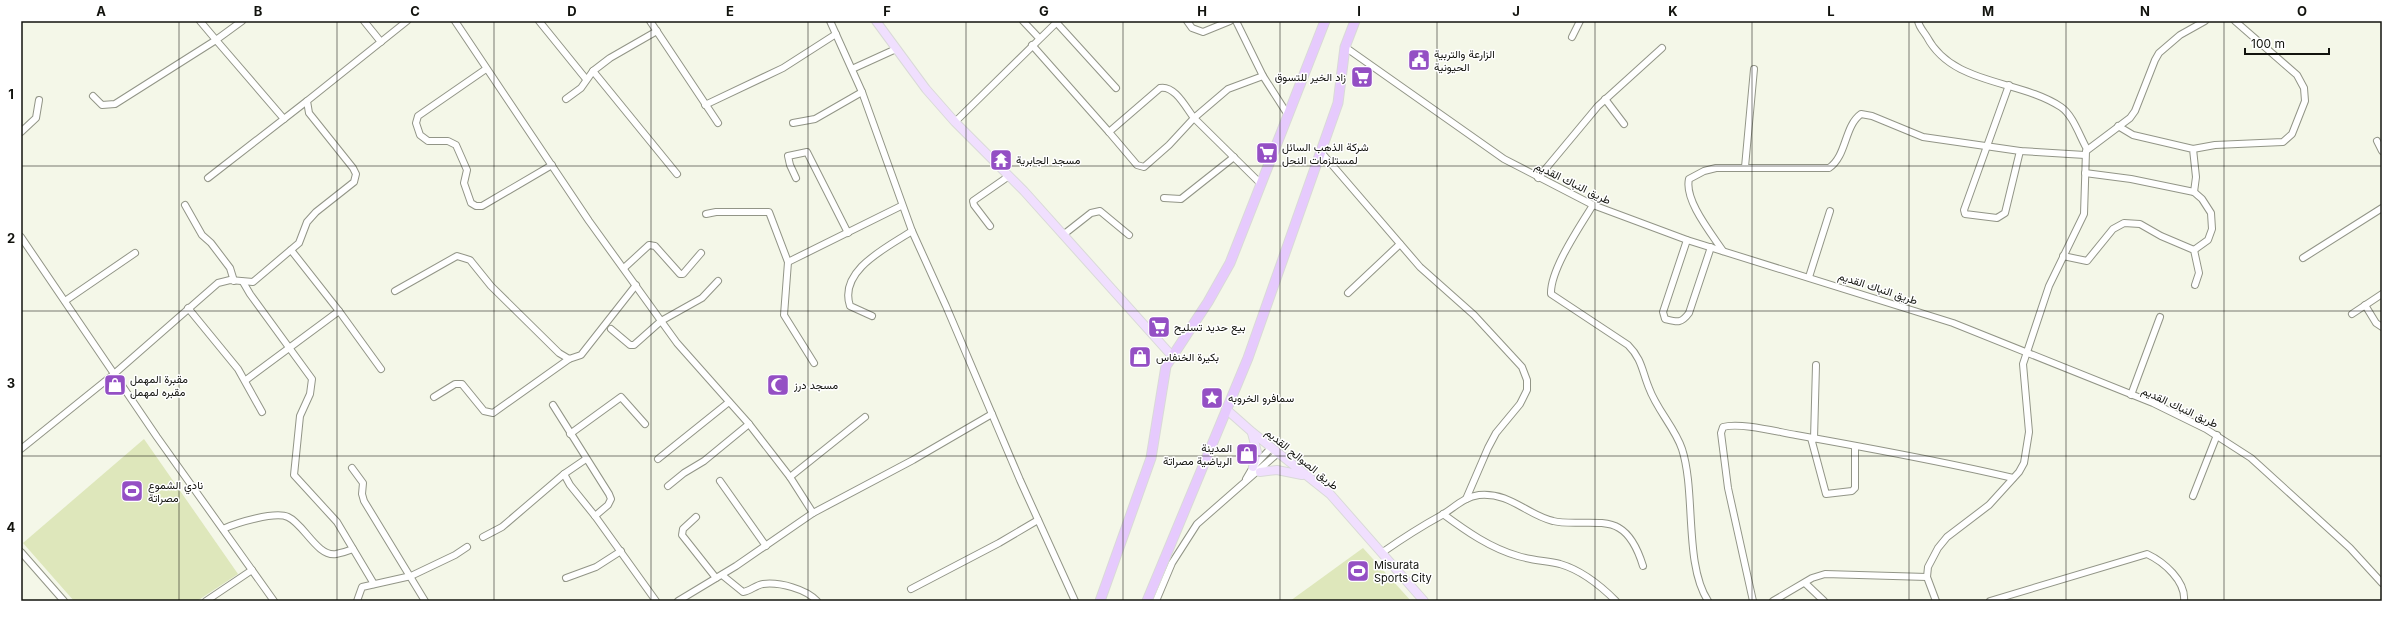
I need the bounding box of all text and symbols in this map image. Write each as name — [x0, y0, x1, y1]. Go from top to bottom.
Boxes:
text: A — [96, 3, 106, 19]
text: B — [254, 3, 263, 19]
text: C — [410, 3, 420, 19]
text: D — [567, 3, 577, 19]
text: E — [726, 3, 734, 19]
text: F — [883, 3, 891, 19]
text: G — [1039, 3, 1049, 19]
text: H — [1197, 3, 1207, 19]
text: I — [1357, 3, 1361, 19]
text: J — [1512, 3, 1520, 19]
text: K — [1668, 3, 1678, 19]
text: L — [1827, 3, 1835, 19]
text: M — [1982, 3, 1994, 19]
text: N — [2140, 3, 2150, 19]
text: O — [2297, 3, 2307, 19]
scale bar — [2245, 30, 2329, 56]
text: 100 m — [2251, 36, 2285, 51]
public building icon: الزارعة والتربية الحيونية — [1406, 47, 1432, 73]
place label: الزارعة والتربية الحيونية — [1434, 47, 1495, 74]
supermarket icon: زاد الخير للتسوق — [1349, 64, 1375, 90]
place label: زاد الخير للتسوق — [1275, 70, 1346, 84]
text: 1 — [8, 86, 14, 102]
supermarket icon: شركة الذهب السائل لمستلزمات النحل — [1254, 140, 1280, 166]
place label: شركة الذهب السائل لمستلزمات النحل — [1282, 140, 1369, 167]
temple icon: مسجد الجابرية — [988, 147, 1014, 173]
place label: مسجد الجابرية — [1016, 153, 1080, 167]
street label: طريق النباك القديم — [1532, 159, 1613, 208]
text: 2 — [7, 230, 15, 246]
street label: طريق النباك القديم — [1836, 269, 1920, 308]
supermarket icon: بيع حديد تسليح — [1146, 314, 1172, 340]
place label: بيع حديد تسليح — [1174, 320, 1245, 335]
shop icon: بكيرة الخنفاس — [1127, 344, 1153, 370]
place label: بكيرة الخنفاس — [1156, 350, 1219, 364]
shop icon: مقبرة المهمل مقبره لمهمل — [102, 372, 128, 398]
place label: مقبرة المهمل مقبره لمهمل — [130, 372, 188, 399]
mosque icon: مسجد درز — [765, 372, 791, 398]
text: 3 — [7, 375, 15, 391]
place label: مسجد درز — [793, 378, 838, 392]
street label: طريق النباك القديم — [2139, 383, 2220, 432]
place icon: سمافرو الخروبه — [1199, 385, 1225, 411]
place label: سمافرو الخروبه — [1228, 391, 1294, 405]
street label: طريق الصوالح القديم — [1262, 425, 1341, 494]
place label: المدينة الرياضية مصراتة — [1163, 441, 1232, 468]
shop icon: المدينة الرياضية مصراتة — [1234, 441, 1260, 467]
sports icon: نادي الشموع مصراتة — [119, 478, 145, 504]
place label: نادي الشموع مصراتة — [148, 478, 203, 505]
text: 4 — [7, 519, 16, 535]
sports icon: Misurata Sports City — [1345, 558, 1371, 584]
place label: Misurata Sports City — [1374, 558, 1432, 585]

